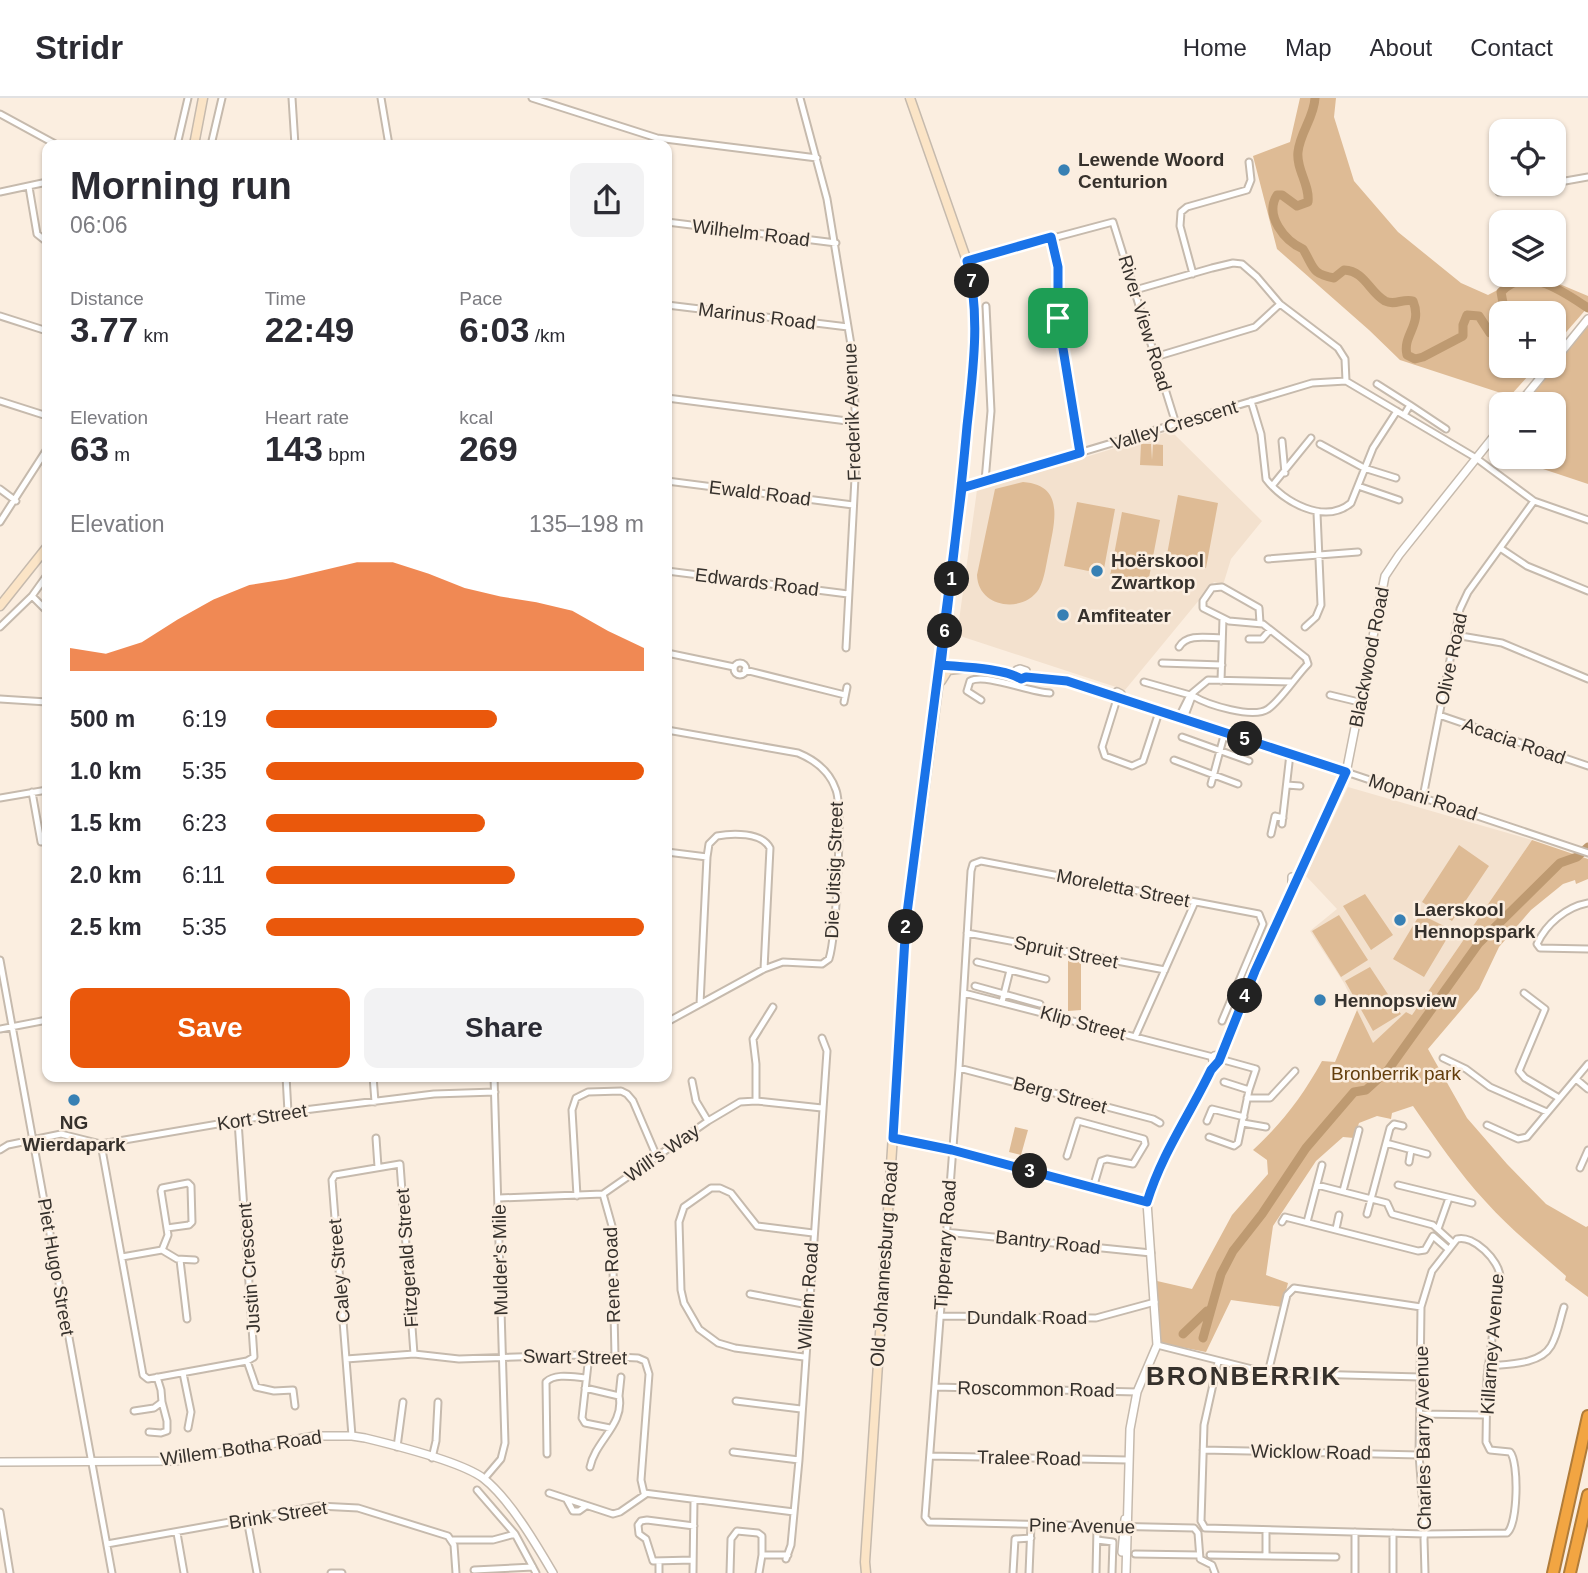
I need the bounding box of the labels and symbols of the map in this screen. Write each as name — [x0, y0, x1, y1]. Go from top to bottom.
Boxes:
place label: Lewende Woord Centurion — [1078, 149, 1224, 192]
marker: Lewende Woord Centurion — [1056, 162, 1072, 178]
street label: Wilhelm Road — [691, 215, 811, 251]
street label: River View Road — [1114, 252, 1176, 394]
pin: 7 — [954, 264, 990, 298]
pin — [1028, 288, 1088, 348]
street label: Marinus Road — [697, 298, 817, 334]
street label: Frederik Avenue — [839, 343, 865, 481]
street label: Valley Crescent — [1108, 396, 1241, 454]
street label: Ewald Road — [708, 476, 812, 510]
place label: Hoërskool Zwartkop — [1111, 550, 1204, 593]
pin: 1 — [934, 561, 970, 596]
marker: Hoërskool Zwartkop — [1089, 563, 1105, 579]
street label: Edwards Road — [694, 564, 820, 600]
street label: Blackwood Road — [1345, 585, 1393, 729]
place label: Amfiteater — [1077, 605, 1172, 626]
marker: Amfiteater — [1055, 607, 1071, 623]
street label: Olive Road — [1431, 611, 1471, 707]
pin: 6 — [928, 614, 962, 648]
street label: Acacia Road — [1460, 714, 1568, 768]
pin: 5 — [1228, 722, 1262, 756]
street label: Mopani Road — [1366, 770, 1480, 824]
street label: Die Uitsig Street — [821, 800, 847, 939]
street label: Moreletta Street — [1055, 865, 1192, 911]
place label: Laerskool Hennopspark — [1414, 899, 1536, 942]
pin: 2 — [888, 910, 923, 944]
marker: Laerskool Hennopspark — [1392, 912, 1408, 928]
street label: Spruit Street — [1012, 932, 1121, 973]
pin: 4 — [1228, 978, 1262, 1014]
place label: Hennopsview — [1334, 990, 1457, 1011]
marker: Hennopsview — [1312, 992, 1328, 1008]
street label: Klip Street — [1038, 1002, 1129, 1045]
park label: Bronberrik park — [1331, 1063, 1461, 1084]
street label: Berg Street — [1011, 1072, 1110, 1118]
marker: NG Wierdapark — [66, 1092, 82, 1108]
street label: Kort Street — [216, 1099, 309, 1134]
place label: NG Wierdapark — [22, 1112, 126, 1155]
street label: Will's Way — [621, 1119, 704, 1186]
pin: 3 — [1012, 1154, 1048, 1188]
street label: Old Johannesburg Road — [866, 1161, 902, 1367]
street label: Tipperary Road — [930, 1179, 960, 1311]
street label: Fitzgerald Street — [392, 1187, 422, 1328]
street label: Piet Hugo Street — [34, 1197, 79, 1338]
street label: Justin Crescent — [234, 1201, 264, 1334]
street label: Mulder's Mile — [489, 1204, 511, 1316]
street label: Caley Street — [324, 1217, 354, 1324]
street label: Bantry Road — [994, 1226, 1102, 1258]
street label: Rene Road — [600, 1227, 624, 1323]
street label: Willem Road — [794, 1242, 822, 1350]
street label: Killarney Avenue — [1477, 1273, 1507, 1415]
street label: Dundalk Road — [967, 1307, 1087, 1328]
street label: Swart Street — [523, 1346, 628, 1368]
street label: Charles Barry Avenue — [1411, 1346, 1435, 1530]
district label: BRONBERRIK — [1146, 1361, 1342, 1391]
street label: Roscommon Road — [957, 1377, 1115, 1401]
street label: Willem Botha Road — [159, 1426, 323, 1470]
street label: Wicklow Road — [1251, 1440, 1371, 1464]
street label: Tralee Road — [977, 1447, 1081, 1469]
street label: Brink Street — [227, 1497, 329, 1533]
street label: Pine Avenue — [1029, 1515, 1135, 1537]

